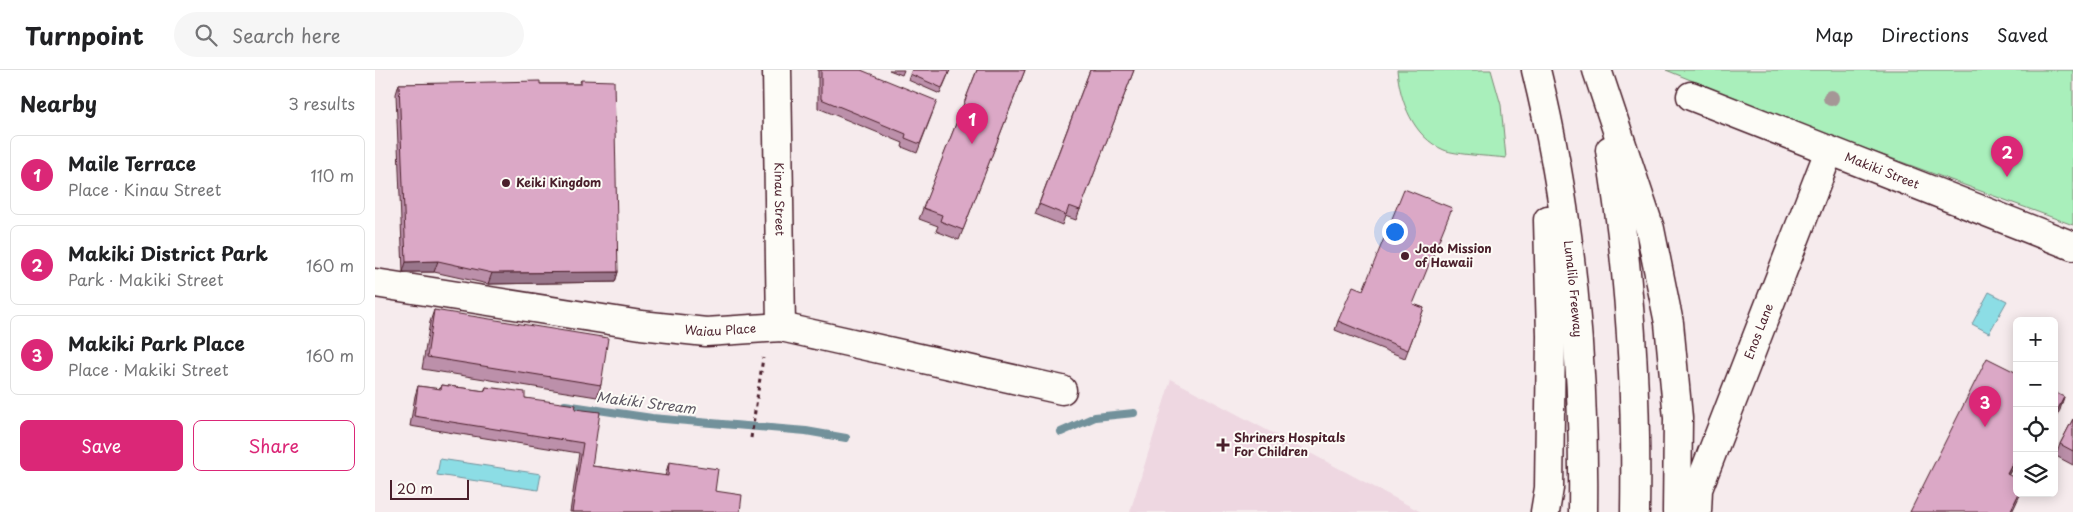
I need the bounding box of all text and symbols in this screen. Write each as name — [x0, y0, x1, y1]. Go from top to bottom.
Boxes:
search box — [174, 12, 524, 57]
text: Turnpoint — [25, 17, 144, 53]
icon: search — [192, 21, 220, 49]
text: Search here — [232, 21, 341, 49]
text: Map — [1815, 21, 1853, 48]
text: Directions — [1881, 21, 1969, 48]
text: Saved — [1997, 21, 2048, 48]
text: Nearby — [20, 87, 97, 119]
text: 3 results — [288, 91, 355, 115]
pin: 1 — [956, 103, 988, 144]
pin: 2 — [1991, 136, 2023, 177]
street label: Makiki Street — [1842, 147, 1922, 193]
text: Maile Terrace — [68, 149, 196, 177]
street label: Kinau Street — [770, 162, 790, 236]
text: 1 — [33, 163, 41, 187]
text: 110 m — [311, 163, 354, 187]
place label: Keiki Kingdom — [516, 173, 601, 191]
text: Place · Kinau Street — [68, 177, 221, 201]
marker: Keiki Kingdom — [500, 177, 512, 189]
your location — [1382, 219, 1408, 245]
text: Makiki District Park — [68, 239, 268, 267]
place label: Jodo Mission of Hawaii — [1415, 239, 1492, 271]
street label: Lunalilo Freeway — [1560, 239, 1588, 338]
marker: Jodo Mission of Hawaii — [1399, 250, 1411, 262]
text: 2 — [31, 253, 43, 277]
text: 160 m — [306, 253, 354, 277]
text: Park · Makiki Street — [68, 267, 224, 291]
street label: Enos Lane — [1739, 300, 1777, 362]
map controls — [2013, 317, 2058, 497]
button: + — [2013, 317, 2058, 362]
street label: Waiau Place — [684, 319, 757, 340]
text: Makiki Park Place — [68, 329, 245, 357]
text: 3 — [32, 343, 42, 367]
text: 160 m — [306, 343, 354, 367]
text: Place · Makiki Street — [68, 357, 228, 381]
button: − — [2013, 362, 2058, 407]
water label: Makiki Stream — [595, 386, 697, 419]
pin: 3 — [1969, 386, 2001, 427]
button: locate — [2013, 407, 2058, 452]
button: Save — [20, 420, 183, 471]
button: Share — [193, 420, 355, 471]
place label: Shriners Hospitals For Children — [1234, 428, 1346, 460]
marker: Shriners Hospitals For Children — [1216, 438, 1230, 452]
button: layers — [2013, 452, 2058, 497]
scale bar — [390, 477, 469, 500]
text: 20 m — [397, 478, 433, 499]

